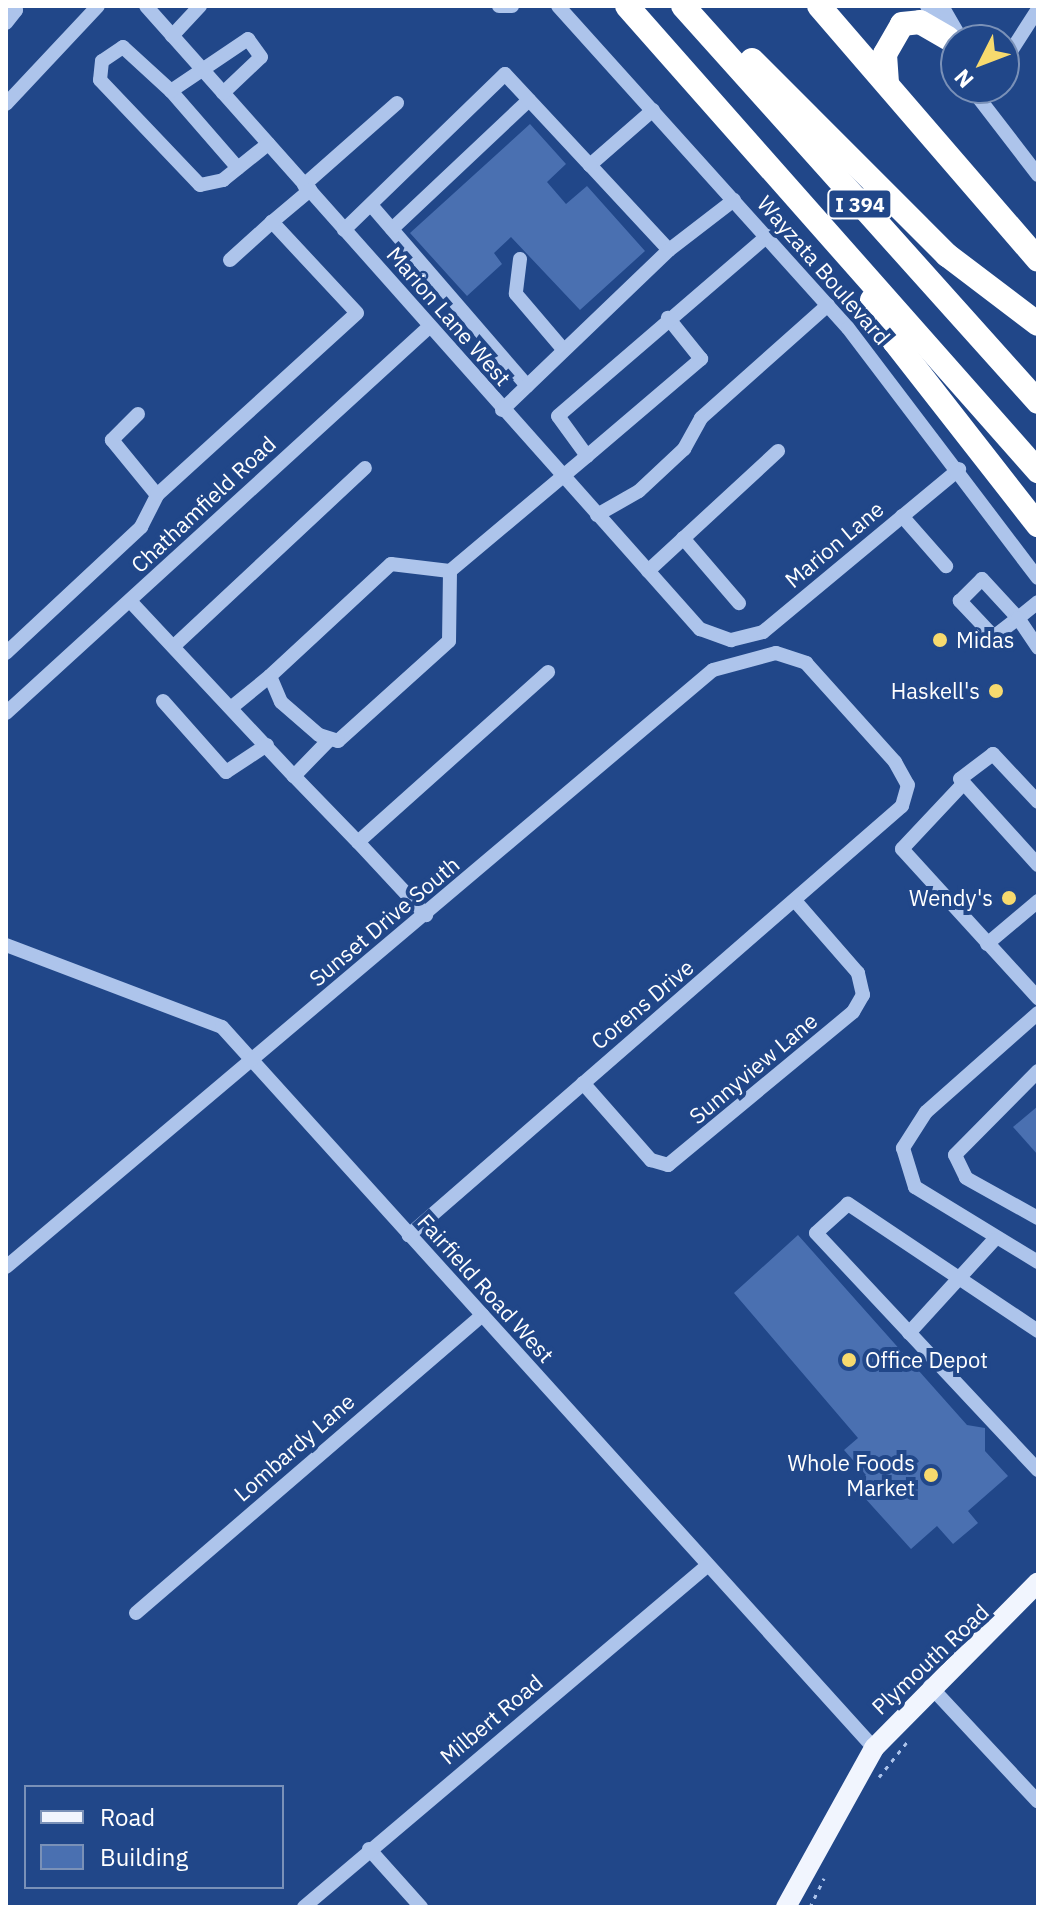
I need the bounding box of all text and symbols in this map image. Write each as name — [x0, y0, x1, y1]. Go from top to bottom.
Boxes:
north arrow — [940, 24, 1020, 104]
text: N — [947, 63, 979, 95]
road number: I 394 — [826, 188, 894, 220]
street label: Wayzata Boulevard — [752, 190, 896, 350]
street label: Marion Lane West — [382, 241, 516, 391]
street label: Chathamfield Road — [125, 430, 281, 578]
street label: Marion Lane — [779, 495, 889, 593]
place label: Midas — [956, 627, 1015, 653]
marker: Midas — [931, 631, 949, 649]
place label: Haskell's — [891, 678, 980, 704]
marker: Haskell's — [987, 682, 1005, 700]
street label: Sunset Drive South — [304, 851, 464, 991]
place label: Wendy's — [909, 885, 993, 911]
marker: Wendy's — [1000, 889, 1018, 907]
street label: Corens Drive — [585, 954, 699, 1054]
street label: Sunnyview Lane — [684, 1007, 822, 1129]
street label: Fairfield Road West — [412, 1208, 560, 1368]
place label: Office Depot — [865, 1347, 988, 1373]
marker: Office Depot — [840, 1351, 858, 1369]
street label: Lombardy Lane — [228, 1387, 360, 1507]
place label: Whole Foods Market — [787, 1449, 915, 1500]
marker: Whole Foods Market — [922, 1466, 940, 1484]
street label: Plymouth Road — [866, 1598, 994, 1720]
street label: Milbert Road — [434, 1668, 548, 1770]
legend — [24, 1785, 284, 1889]
text: Road — [100, 1801, 155, 1833]
text: Building — [100, 1841, 188, 1873]

